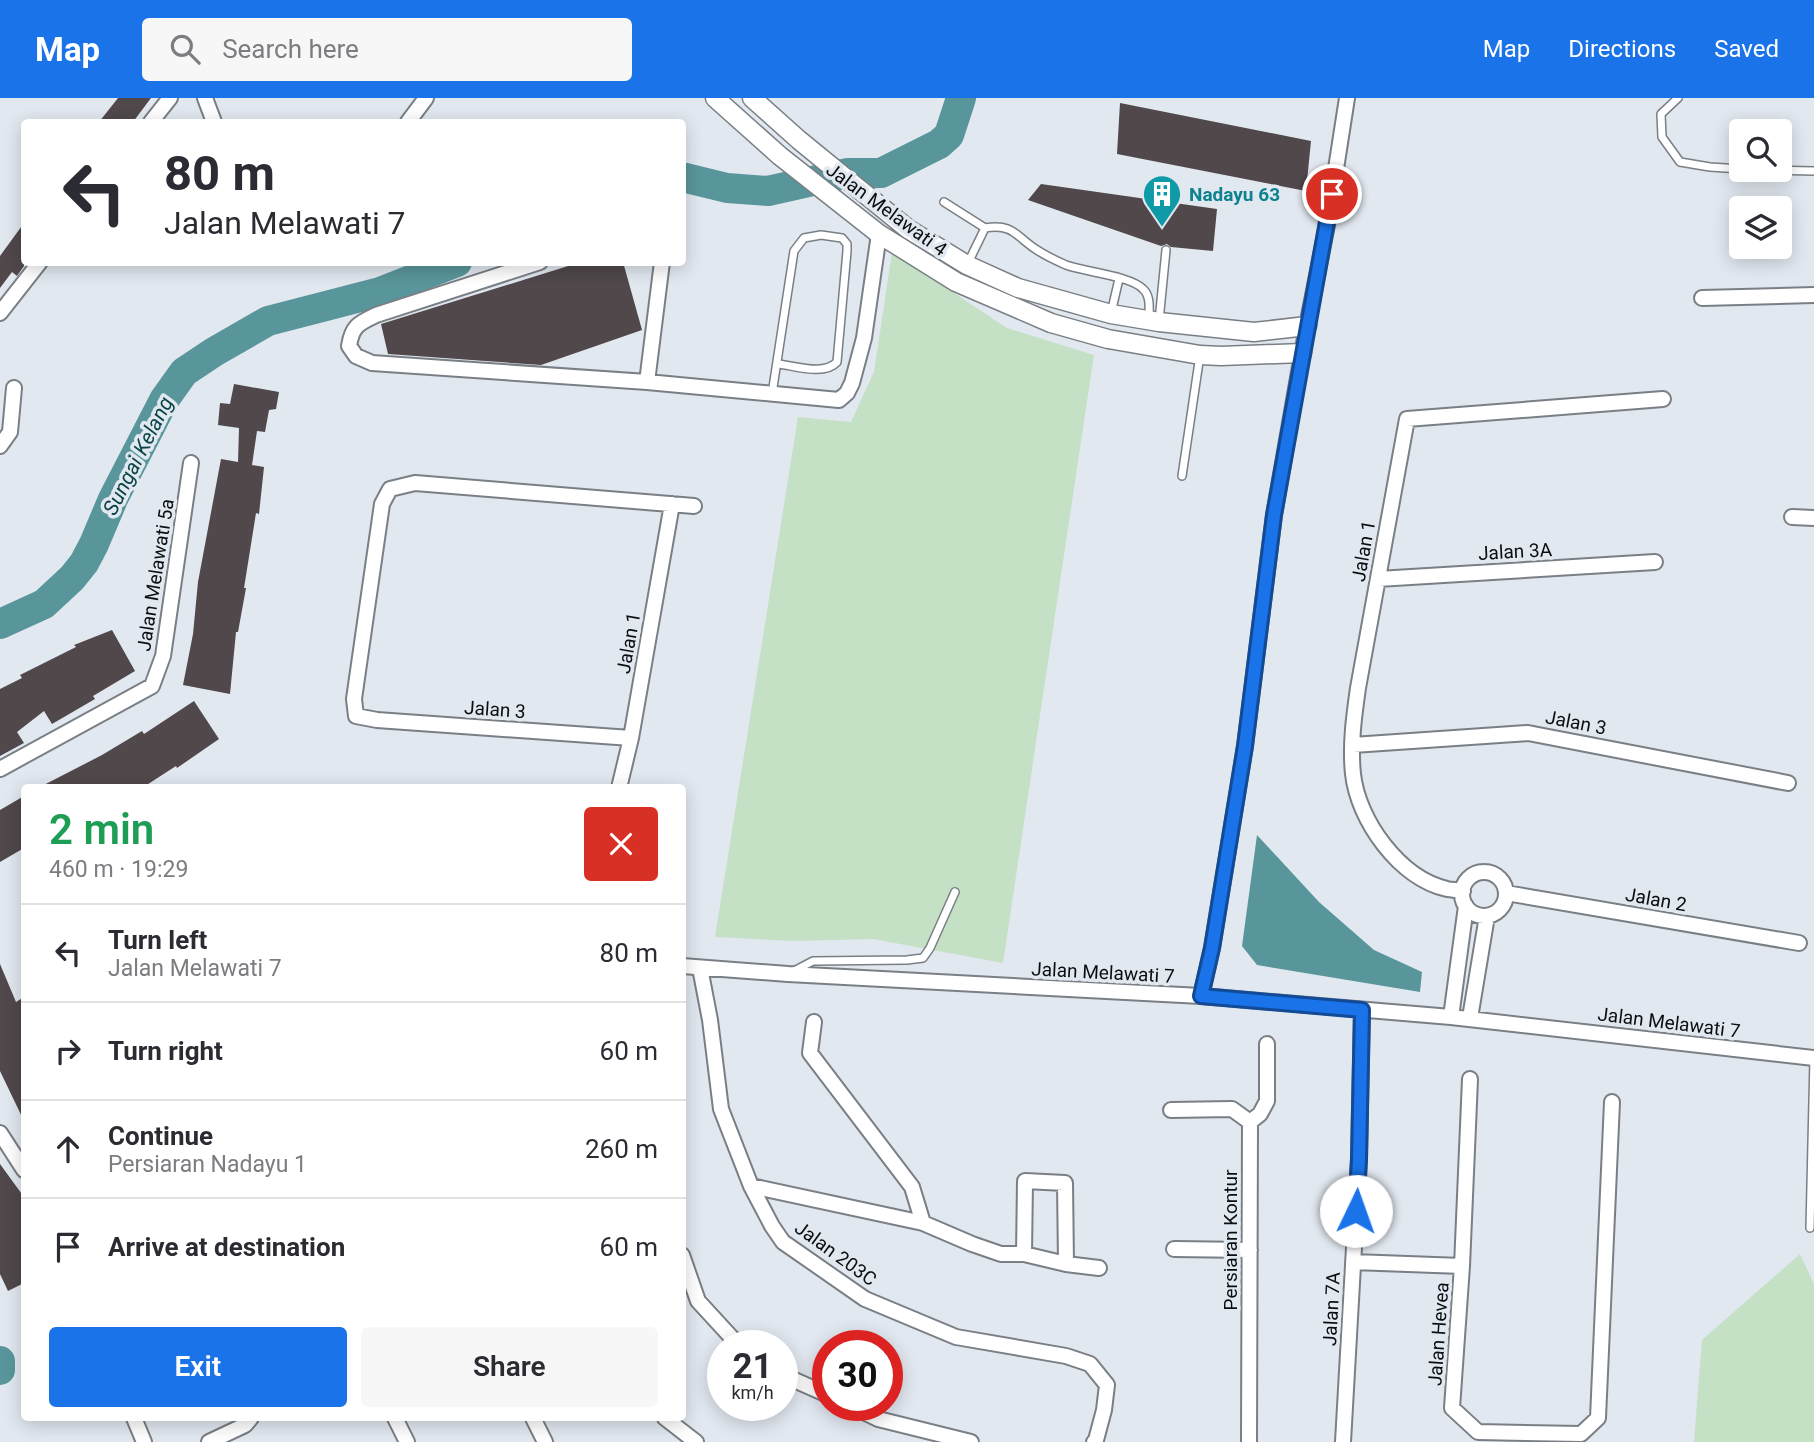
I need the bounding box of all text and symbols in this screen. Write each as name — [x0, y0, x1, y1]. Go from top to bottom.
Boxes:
search box — [142, 18, 632, 81]
text: Map — [35, 30, 100, 69]
icon: search — [166, 30, 204, 68]
text: Search here — [222, 34, 359, 64]
text: Map — [1483, 35, 1530, 63]
text: Directions — [1568, 35, 1676, 63]
text: Saved — [1714, 35, 1779, 63]
map controls — [1729, 119, 1792, 259]
button: search — [1729, 119, 1792, 182]
text: 80 m — [164, 145, 275, 202]
icon: left — [49, 147, 140, 238]
street label: Jalan Melawati 4 — [822, 158, 952, 261]
pin — [1302, 164, 1362, 224]
building icon: Nadayu 63 — [1141, 173, 1183, 228]
icon: arrive — [1313, 175, 1351, 213]
place label: Nadayu 63 — [1189, 183, 1280, 206]
button: layers — [1729, 196, 1792, 259]
text: Jalan Melawati 7 — [164, 204, 406, 242]
water label: Sungai Kelang — [98, 393, 178, 519]
street label: Jalan Melawati 5a — [132, 497, 179, 653]
street label: Jalan 1 — [1347, 519, 1380, 583]
street label: Jalan 3A — [1477, 538, 1553, 565]
street label: Jalan 1 — [612, 611, 645, 675]
street label: Jalan 3 — [463, 696, 527, 723]
street label: Jalan 3 — [1543, 705, 1608, 740]
text: 2 min — [49, 805, 154, 854]
button: close — [584, 807, 658, 881]
text: 460 m · 19:29 — [49, 856, 188, 883]
street label: Jalan 2 — [1624, 883, 1688, 916]
text: Turn left — [108, 925, 207, 955]
icon: left — [49, 934, 87, 972]
text: 80 m — [600, 938, 658, 968]
text: Jalan Melawati 7 — [108, 955, 282, 982]
street label: Jalan Melawati 7 — [1031, 957, 1175, 988]
street label: Jalan Melawati 7 — [1596, 1002, 1742, 1043]
icon: right — [49, 1032, 87, 1070]
text: Turn right — [108, 1036, 223, 1066]
text: 60 m — [600, 1036, 658, 1066]
text: Continue — [108, 1121, 213, 1151]
icon: ahead — [49, 1130, 87, 1168]
text: 260 m — [585, 1134, 658, 1164]
text: Persiaran Nadayu 1 — [108, 1151, 307, 1178]
street label: Persiaran Kontur — [1219, 1169, 1242, 1310]
position arrow — [1319, 1174, 1393, 1248]
street label: Jalan 203C — [790, 1216, 881, 1291]
icon: arrive — [49, 1228, 87, 1266]
text: Arrive at destination — [108, 1232, 345, 1262]
text: 60 m — [600, 1232, 658, 1262]
street label: Jalan 7A — [1318, 1271, 1345, 1347]
street label: Jalan Hevea — [1423, 1281, 1454, 1387]
button: Exit — [49, 1327, 347, 1407]
button: Share — [361, 1327, 658, 1407]
speed limit sign: 30 — [812, 1330, 903, 1421]
text: 21 — [732, 1346, 773, 1387]
text: km/h — [731, 1382, 774, 1403]

